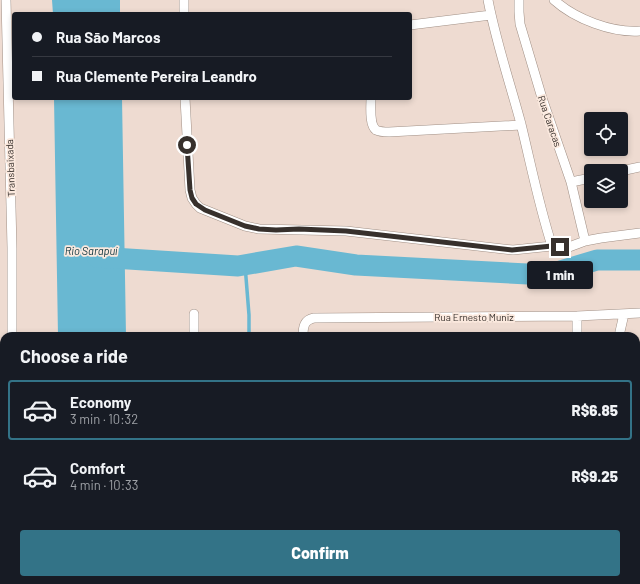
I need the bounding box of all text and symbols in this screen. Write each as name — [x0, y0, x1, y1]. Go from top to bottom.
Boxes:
text: Rua Sāo Marcos — [56, 28, 160, 46]
text: Rua Clemente Pereira Leandro — [56, 67, 257, 85]
street label: Rua Caracas — [536, 94, 564, 148]
map controls — [584, 112, 628, 208]
button: locate — [584, 112, 628, 156]
route start — [178, 136, 196, 154]
street label: Transbaixada — [3, 139, 17, 197]
button: layers — [584, 164, 628, 208]
route end — [551, 238, 569, 256]
water label: Rio Sarapuí — [65, 244, 118, 257]
callout: 1 min — [527, 261, 593, 289]
text: 1 min — [546, 267, 574, 283]
street label: Rua Ernesto Muniz — [434, 311, 514, 323]
text: Choose a ride — [20, 345, 128, 367]
icon: car — [22, 392, 58, 428]
text: Economy — [70, 393, 131, 411]
text: R$6.85 — [572, 401, 618, 419]
text: 3 min · 10:32 — [70, 411, 138, 427]
icon: car — [22, 458, 58, 494]
text: Comfort — [70, 459, 125, 477]
text: R$9.25 — [571, 467, 618, 485]
text: 4 min · 10:33 — [70, 477, 138, 493]
button: Confirm — [20, 530, 620, 576]

